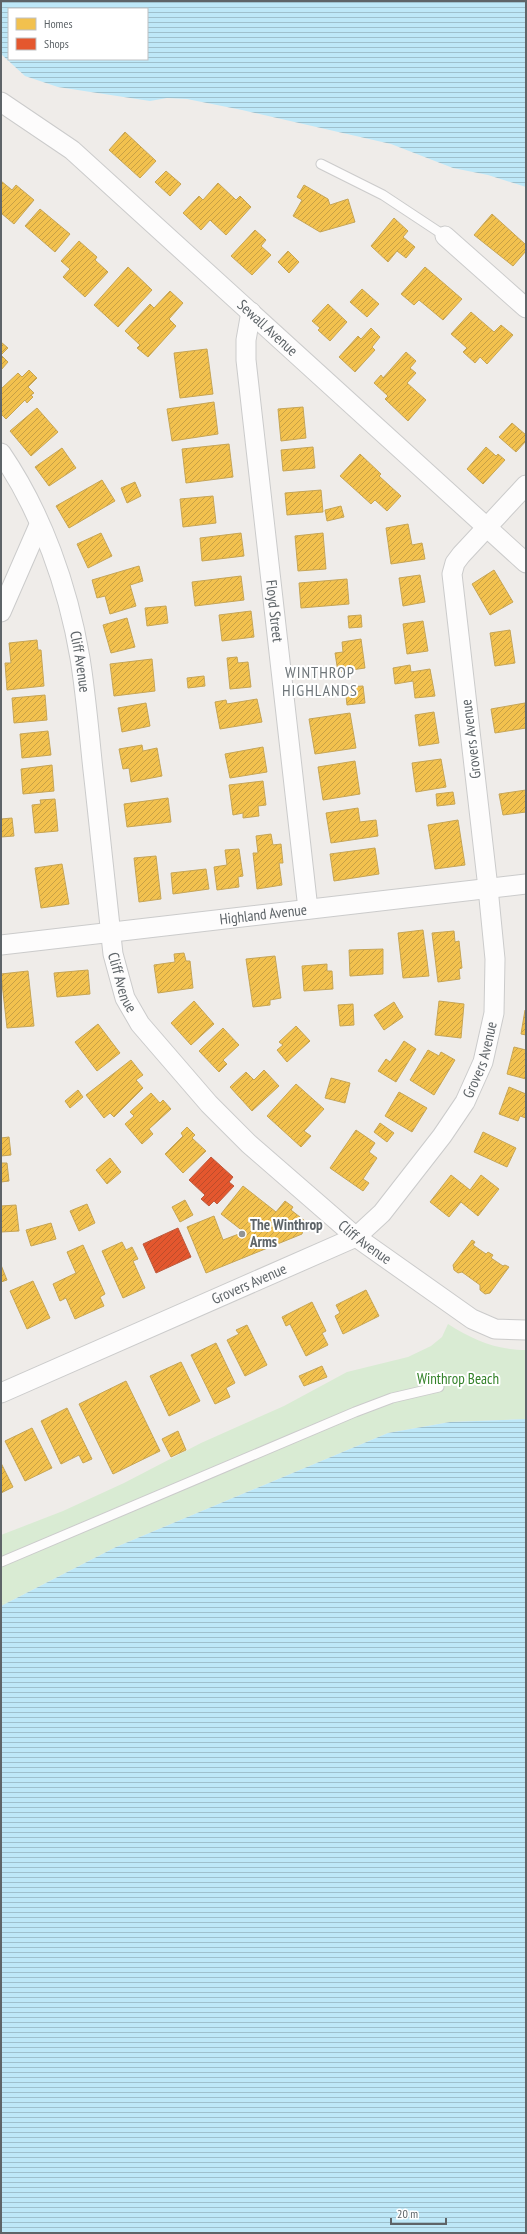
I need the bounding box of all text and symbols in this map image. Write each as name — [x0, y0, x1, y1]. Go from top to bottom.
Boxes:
legend — [8, 8, 148, 60]
text: Homes — [44, 16, 72, 31]
text: Shops — [44, 36, 69, 51]
street label: Sewall Avenue — [234, 295, 302, 360]
street label: Floyd Street — [262, 579, 288, 643]
street label: Cliff Avenue — [66, 629, 95, 694]
district label: WINTHROP HIGHLANDS — [282, 662, 358, 700]
street label: Grovers Avenue — [456, 698, 485, 780]
street label: Highland Avenue — [218, 900, 308, 929]
street label: Cliff Avenue — [104, 950, 141, 1016]
street label: Grovers Avenue — [458, 1020, 501, 1101]
place label: The Winthrop Arms — [249, 1215, 323, 1251]
street label: Cliff Avenue — [334, 1216, 395, 1268]
marker: The Winthrop Arms — [237, 1229, 247, 1239]
street label: Grovers Avenue — [209, 1259, 289, 1308]
park label: Winthrop Beach — [417, 1369, 499, 1388]
scale bar — [391, 2200, 446, 2226]
text: 20 m — [397, 2206, 418, 2221]

